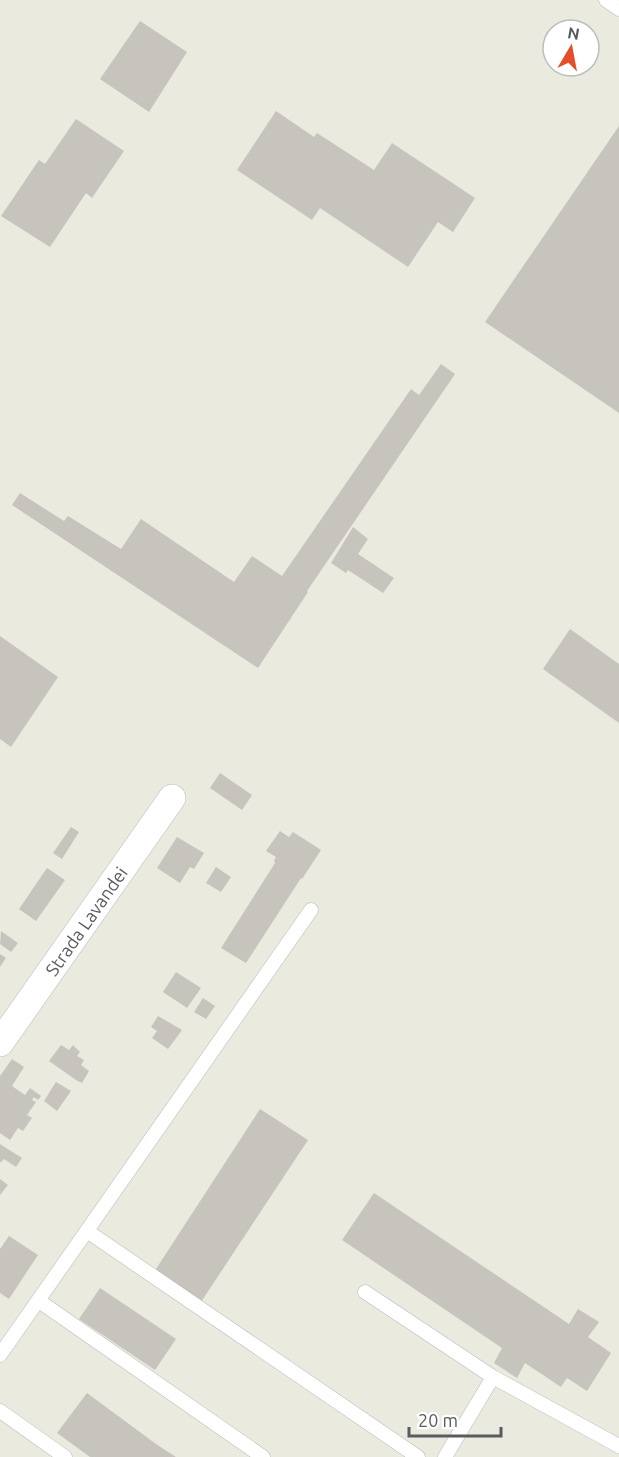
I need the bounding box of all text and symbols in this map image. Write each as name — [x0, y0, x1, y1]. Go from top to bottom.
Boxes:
north arrow — [541, 18, 601, 78]
text: N — [566, 23, 581, 43]
street label: Strada Lavandei — [41, 863, 131, 979]
scale bar — [409, 1400, 500, 1438]
text: 20 m — [418, 1410, 458, 1430]

